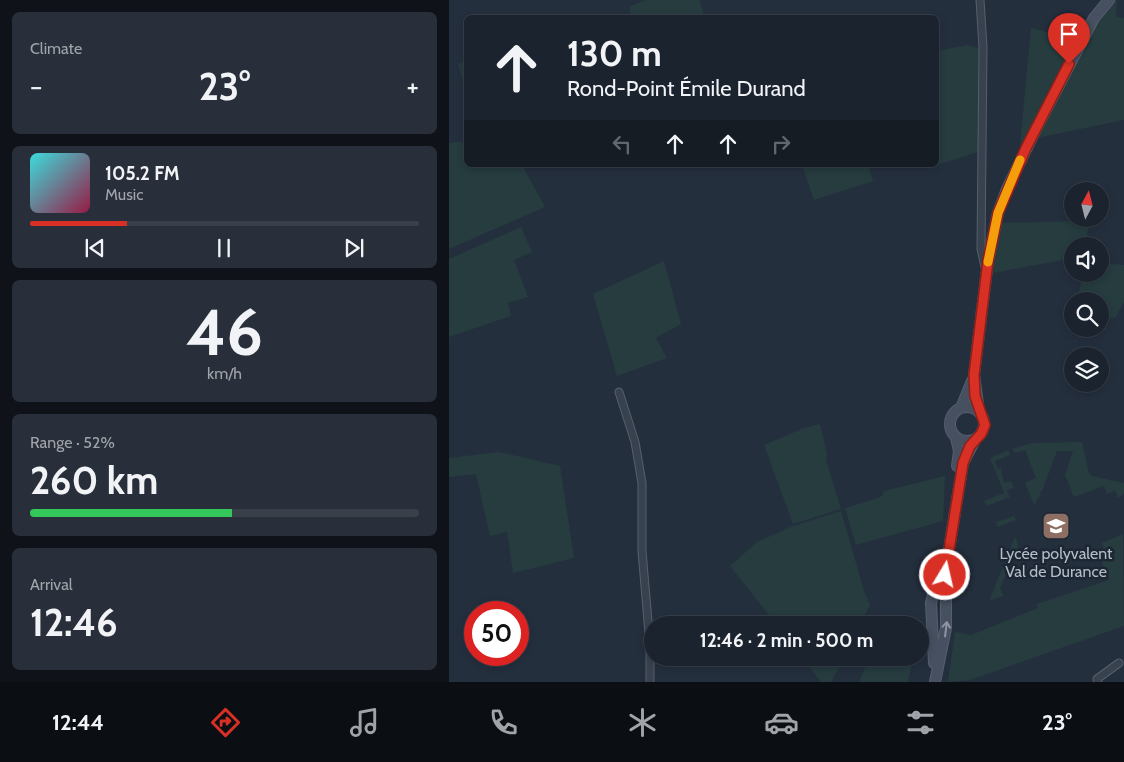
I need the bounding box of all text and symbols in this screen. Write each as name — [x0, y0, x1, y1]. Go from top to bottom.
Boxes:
pin — [1048, 13, 1090, 64]
icon: arrive — [1055, 20, 1083, 48]
text: 130 m — [567, 32, 662, 75]
icon: ahead — [484, 35, 549, 100]
text: Climate — [30, 39, 82, 58]
text: 23° — [199, 63, 250, 110]
text: − — [30, 69, 42, 103]
text: + — [407, 69, 419, 103]
text: Rond-Point Émile Durand — [567, 75, 806, 102]
icon: left — [608, 130, 636, 158]
icon: ahead — [661, 130, 689, 158]
icon: ahead — [714, 130, 742, 158]
icon: right — [767, 130, 795, 158]
text: 105.2 FM — [105, 162, 180, 185]
north arrow — [1064, 182, 1109, 228]
map controls — [1064, 182, 1109, 392]
text: Music — [105, 185, 143, 204]
icon: previous — [81, 234, 109, 262]
icon: pause — [210, 234, 238, 262]
icon: next — [340, 234, 368, 262]
button: sound — [1064, 237, 1109, 282]
text: 46 — [186, 292, 263, 371]
button: search — [1064, 292, 1109, 337]
button: layers — [1064, 347, 1109, 392]
text: km/h — [207, 364, 242, 383]
text: Range · 52% — [30, 433, 115, 452]
text: 260 km — [30, 457, 158, 504]
school or university icon: Lycée polyvalent Val de Durance — [1041, 511, 1071, 541]
place label: Lycée polyvalent Val de Durance — [1000, 544, 1113, 581]
position arrow — [918, 548, 970, 600]
text: Arrival — [30, 575, 73, 594]
text: 12:46 — [30, 599, 118, 646]
speed limit sign: 50 — [464, 601, 529, 666]
one-way arrow — [941, 622, 951, 638]
text: 12:46 · 2 min · 500 m — [700, 629, 873, 652]
icon: directions — [208, 705, 243, 740]
icon: music — [347, 705, 382, 740]
icon: phone — [486, 705, 521, 740]
icon: climate — [625, 705, 660, 740]
icon: car — [764, 705, 799, 740]
icon: filters — [903, 705, 938, 740]
text: 12:44 — [52, 709, 104, 736]
text: 23° — [1042, 709, 1072, 736]

